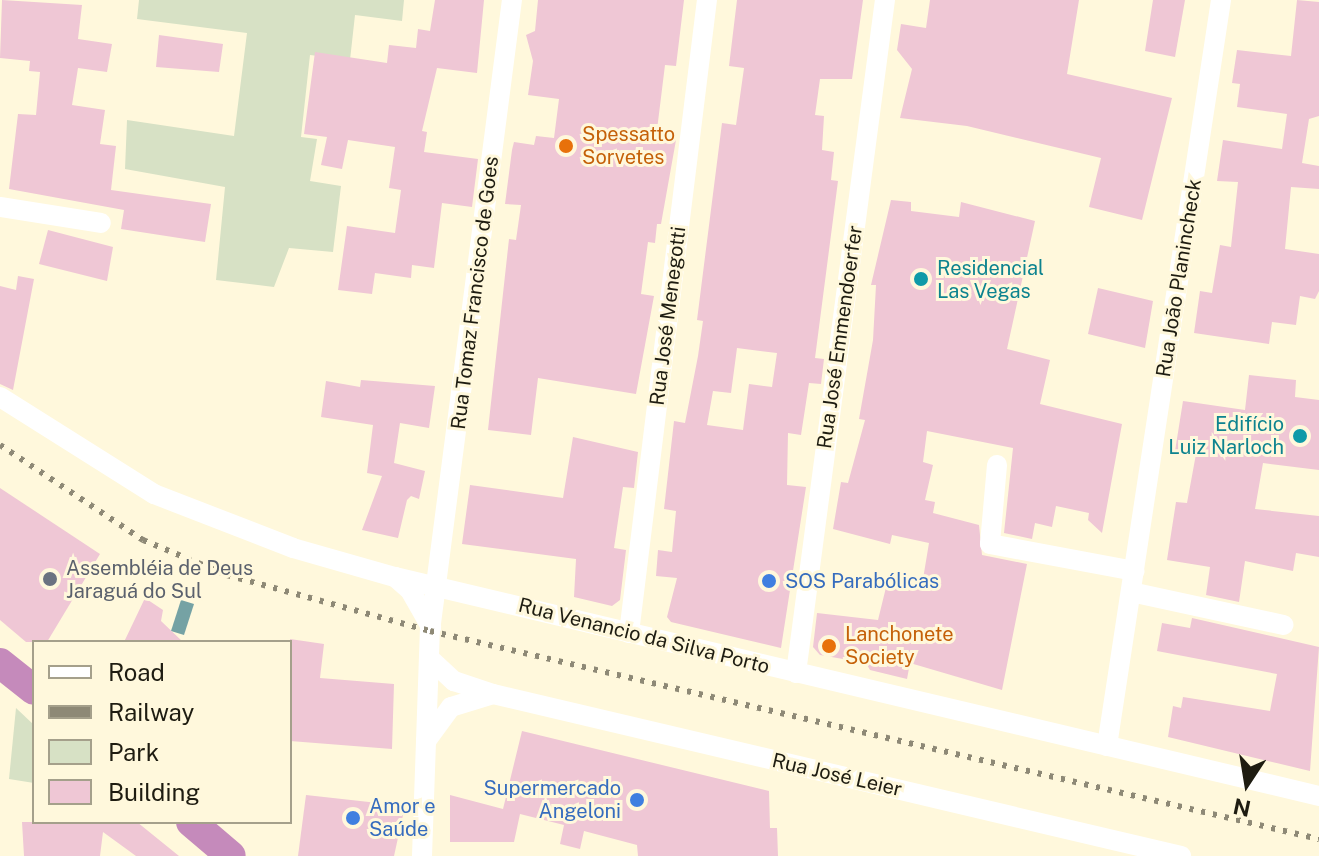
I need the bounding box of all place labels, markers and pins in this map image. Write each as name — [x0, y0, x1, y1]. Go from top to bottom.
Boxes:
place label: Spessatto Sorvetes — [582, 122, 675, 169]
marker: Spessatto Sorvetes — [557, 137, 575, 155]
place label: Residencial Las Vegas — [937, 256, 1044, 303]
marker: Residencial Las Vegas — [912, 270, 930, 288]
place label: Edifício Luiz Narloch — [1168, 412, 1284, 459]
marker: Edifício Luiz Narloch — [1291, 427, 1309, 445]
place label: Assembléia de Deus Jaraguá do Sul — [66, 556, 253, 603]
place label: SOS Parabólicas — [785, 569, 939, 593]
marker: Assembléia de Deus Jaraguá do Sul — [41, 570, 59, 588]
marker: SOS Parabólicas — [760, 572, 778, 590]
place label: Lanchonete Society — [845, 622, 954, 669]
marker: Lanchonete Society — [820, 637, 838, 655]
place label: Supermercado Angeloni — [483, 776, 621, 823]
marker: Supermercado Angeloni — [628, 791, 646, 809]
place label: Amor e Saúde — [369, 794, 436, 841]
marker: Amor e Saúde — [344, 809, 362, 827]

